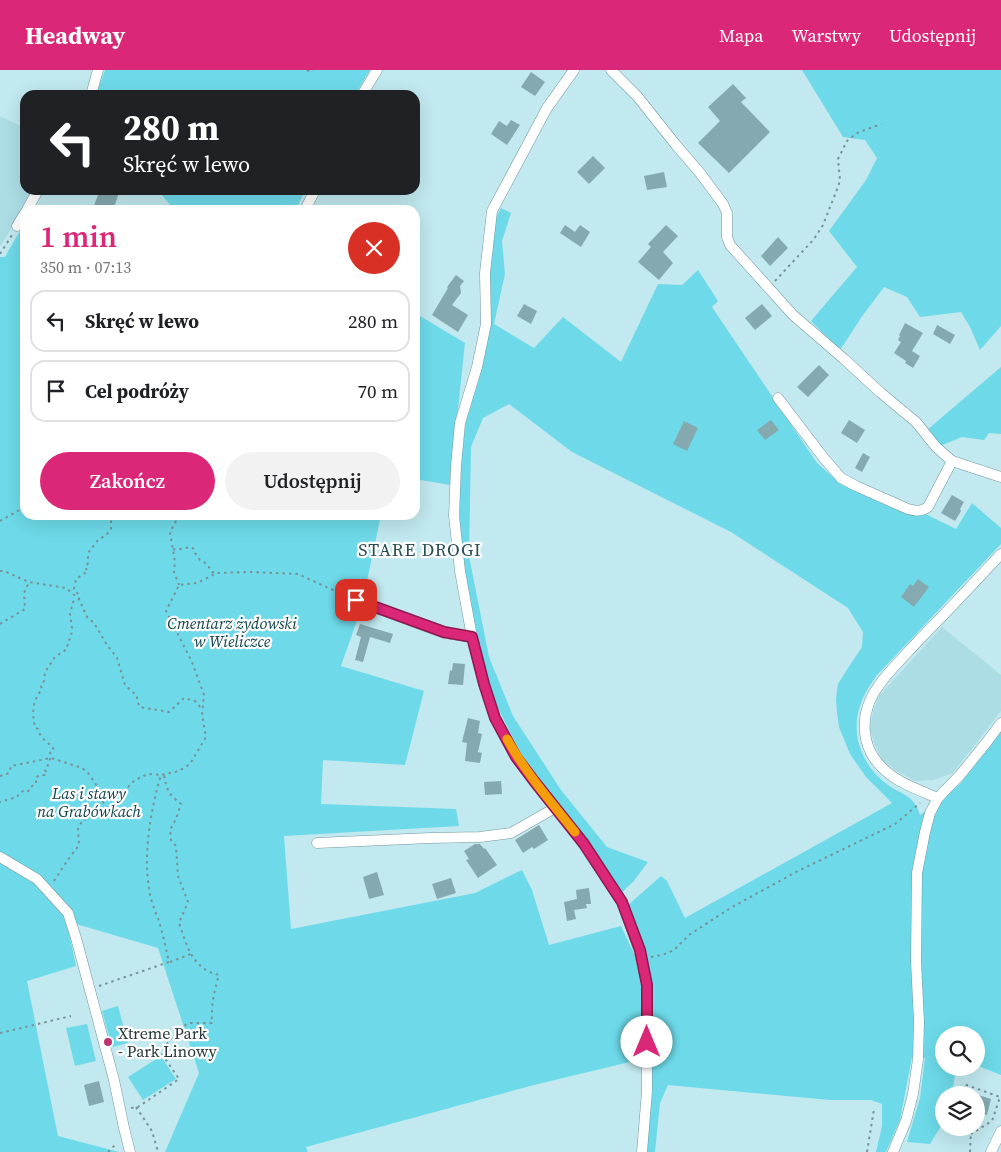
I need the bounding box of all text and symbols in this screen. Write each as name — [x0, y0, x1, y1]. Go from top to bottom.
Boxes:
text: Headway — [25, 19, 125, 52]
text: Mapa — [719, 23, 763, 48]
text: Warstwy — [791, 23, 861, 48]
text: Udostępnij — [889, 23, 976, 48]
text: 280 m — [123, 104, 219, 152]
icon: left — [40, 110, 105, 175]
text: Skręć w lewo — [123, 149, 250, 179]
text: 1 min — [40, 216, 117, 257]
button: close — [348, 222, 400, 274]
text: 350 m · 07:13 — [40, 256, 131, 278]
icon: left — [42, 307, 70, 335]
text: Skręć w lewo — [85, 308, 199, 334]
text: 280 m — [348, 308, 398, 334]
icon: arrive — [42, 377, 70, 405]
text: Cel podróży — [85, 378, 189, 404]
text: 70 m — [357, 378, 398, 404]
button: Zakończ — [40, 452, 215, 510]
button: Udostępnij — [225, 452, 400, 510]
district label: STARE DROGI — [358, 537, 482, 562]
pin — [335, 579, 377, 621]
icon: arrive — [342, 586, 370, 614]
park label: Cmentarz żydowski w Wieliczce — [167, 612, 297, 652]
park label: Las i stawy na Grabówkach — [37, 782, 141, 822]
position arrow — [620, 1015, 672, 1067]
place label: Xtreme Park - Park Linowy — [118, 1022, 217, 1062]
map controls — [935, 1026, 985, 1136]
button: search — [935, 1026, 985, 1076]
marker: Xtreme Park - Park Linowy — [102, 1036, 114, 1048]
button: layers — [935, 1086, 985, 1136]

